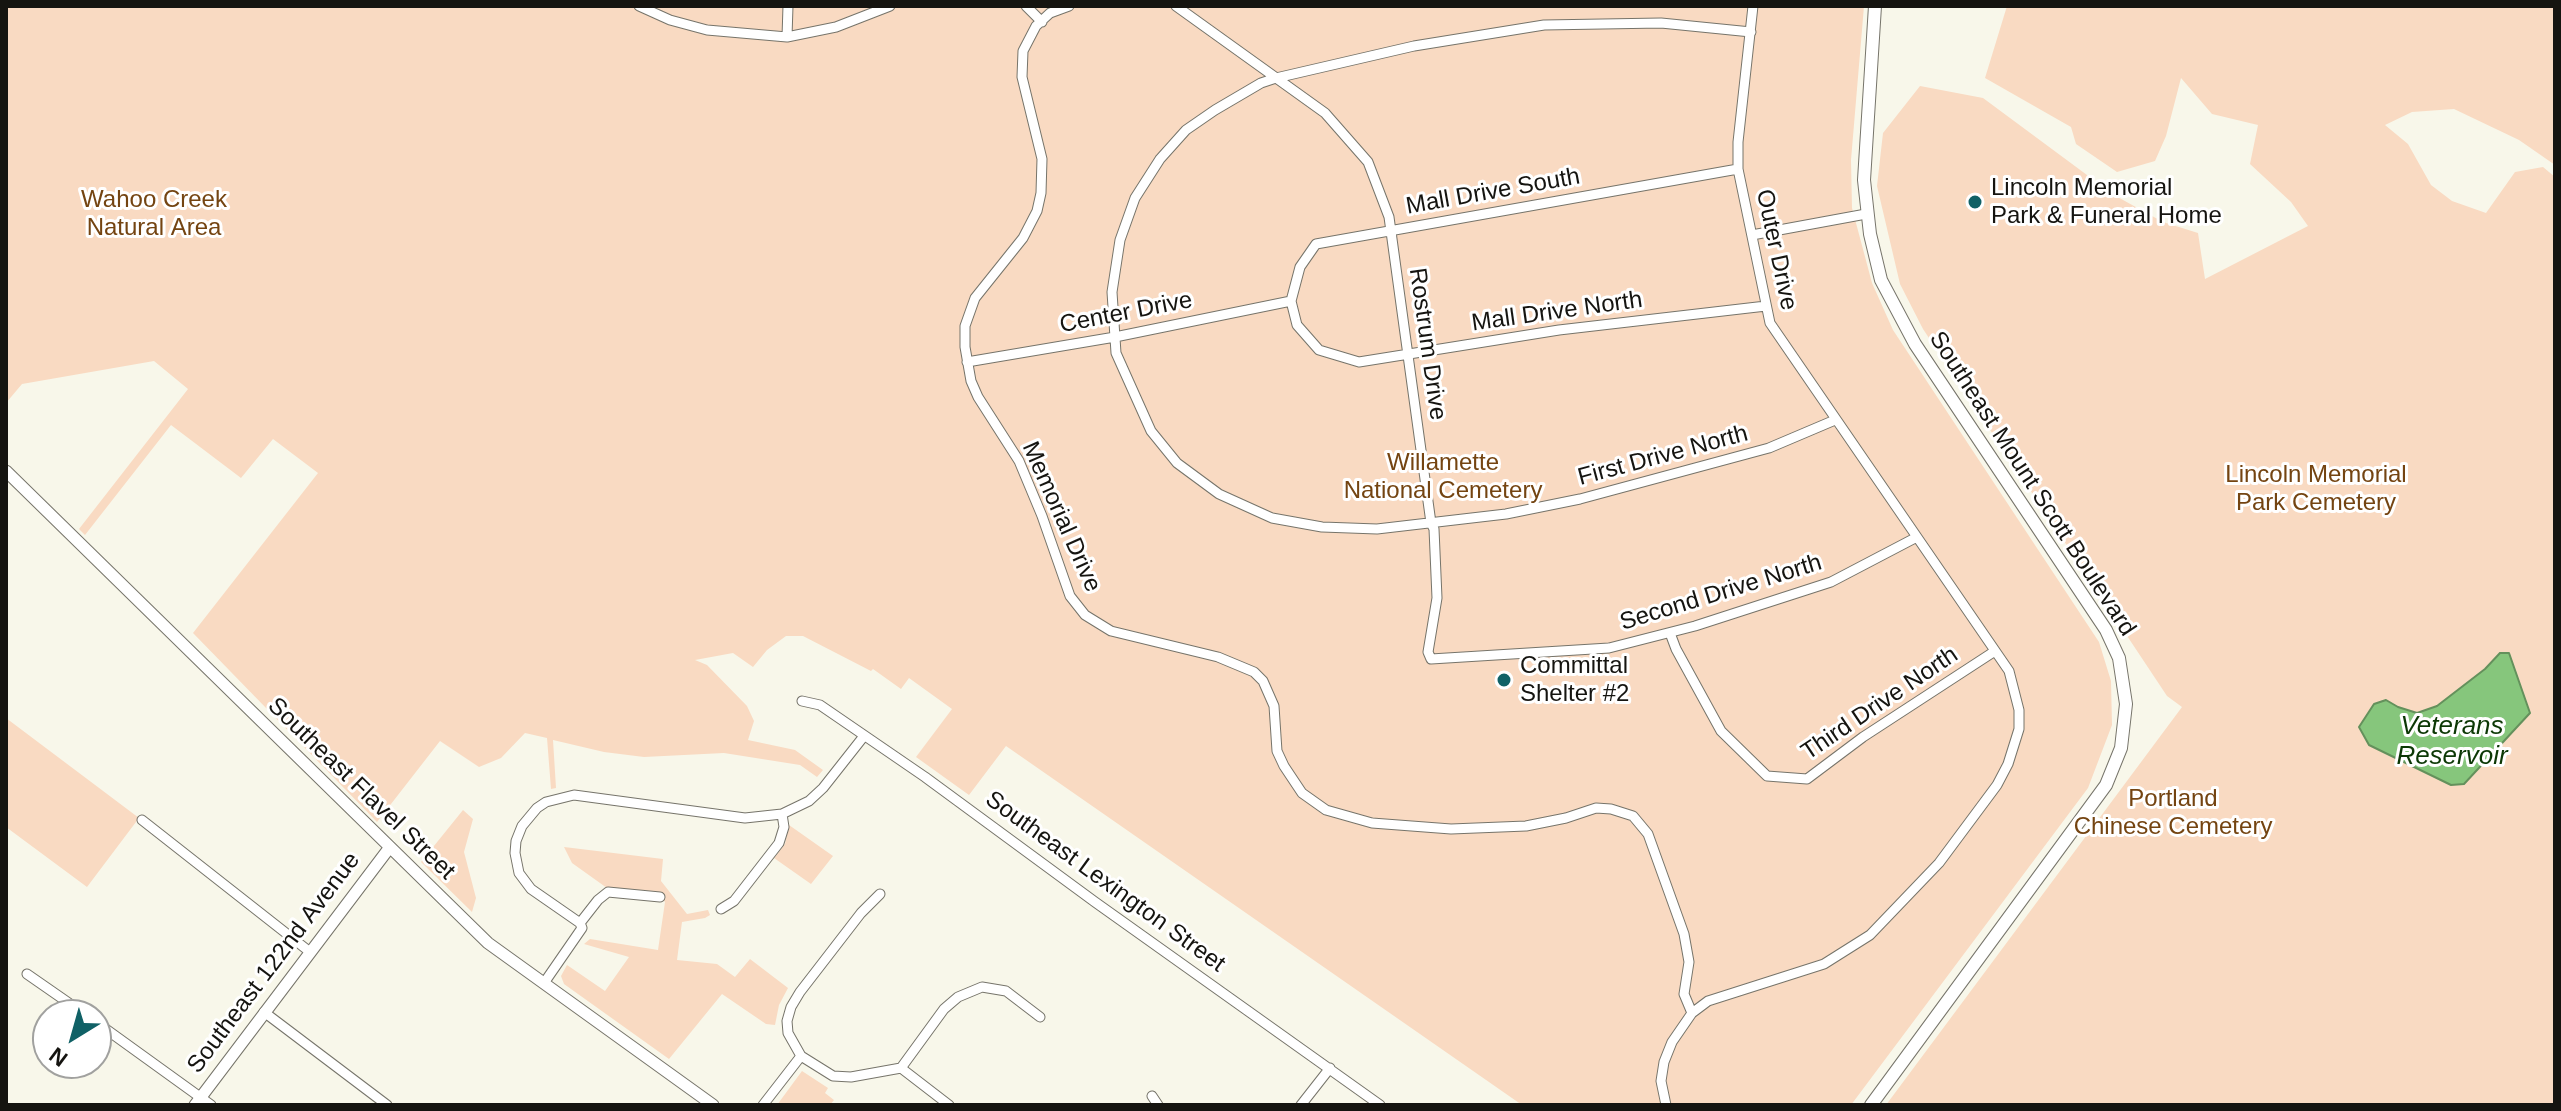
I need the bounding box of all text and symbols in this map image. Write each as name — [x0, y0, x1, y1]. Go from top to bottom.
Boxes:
street label: Mall Drive South — [1404, 163, 1582, 221]
place label: Lincoln Memorial Park & Funeral Home — [1991, 174, 2222, 230]
park label: Wahoo Creek Natural Area — [81, 186, 227, 242]
street label: Outer Drive — [1749, 187, 1803, 313]
marker: Lincoln Memorial Park & Funeral Home — [1966, 193, 1984, 211]
street label: Rostrum Drive — [1402, 266, 1452, 422]
street label: Center Drive — [1057, 286, 1195, 340]
street label: Mall Drive North — [1470, 286, 1644, 338]
street label: Southeast Mount Scott Boulevard — [1923, 326, 2141, 642]
street label: First Drive North — [1575, 419, 1751, 493]
street label: Memorial Drive — [1015, 437, 1107, 597]
park label: Willamette National Cemetery — [1344, 449, 1542, 505]
park label: Lincoln Memorial Park Cemetery — [2225, 461, 2407, 517]
street label: Second Drive North — [1617, 549, 1825, 637]
street label: Third Drive North — [1796, 641, 1964, 767]
place label: Committal Shelter #2 — [1520, 652, 1629, 708]
marker: Committal Shelter #2 — [1495, 671, 1513, 689]
street label: Southeast Flavel Street — [261, 692, 461, 886]
water label: Veterans Reservoir — [2396, 711, 2508, 772]
street label: Southeast Lexington Street — [979, 785, 1231, 979]
park label: Portland Chinese Cemetery — [2074, 785, 2272, 841]
street label: Southeast 122nd Avenue — [182, 847, 366, 1079]
north arrow — [32, 999, 112, 1079]
text: N — [45, 1042, 72, 1072]

